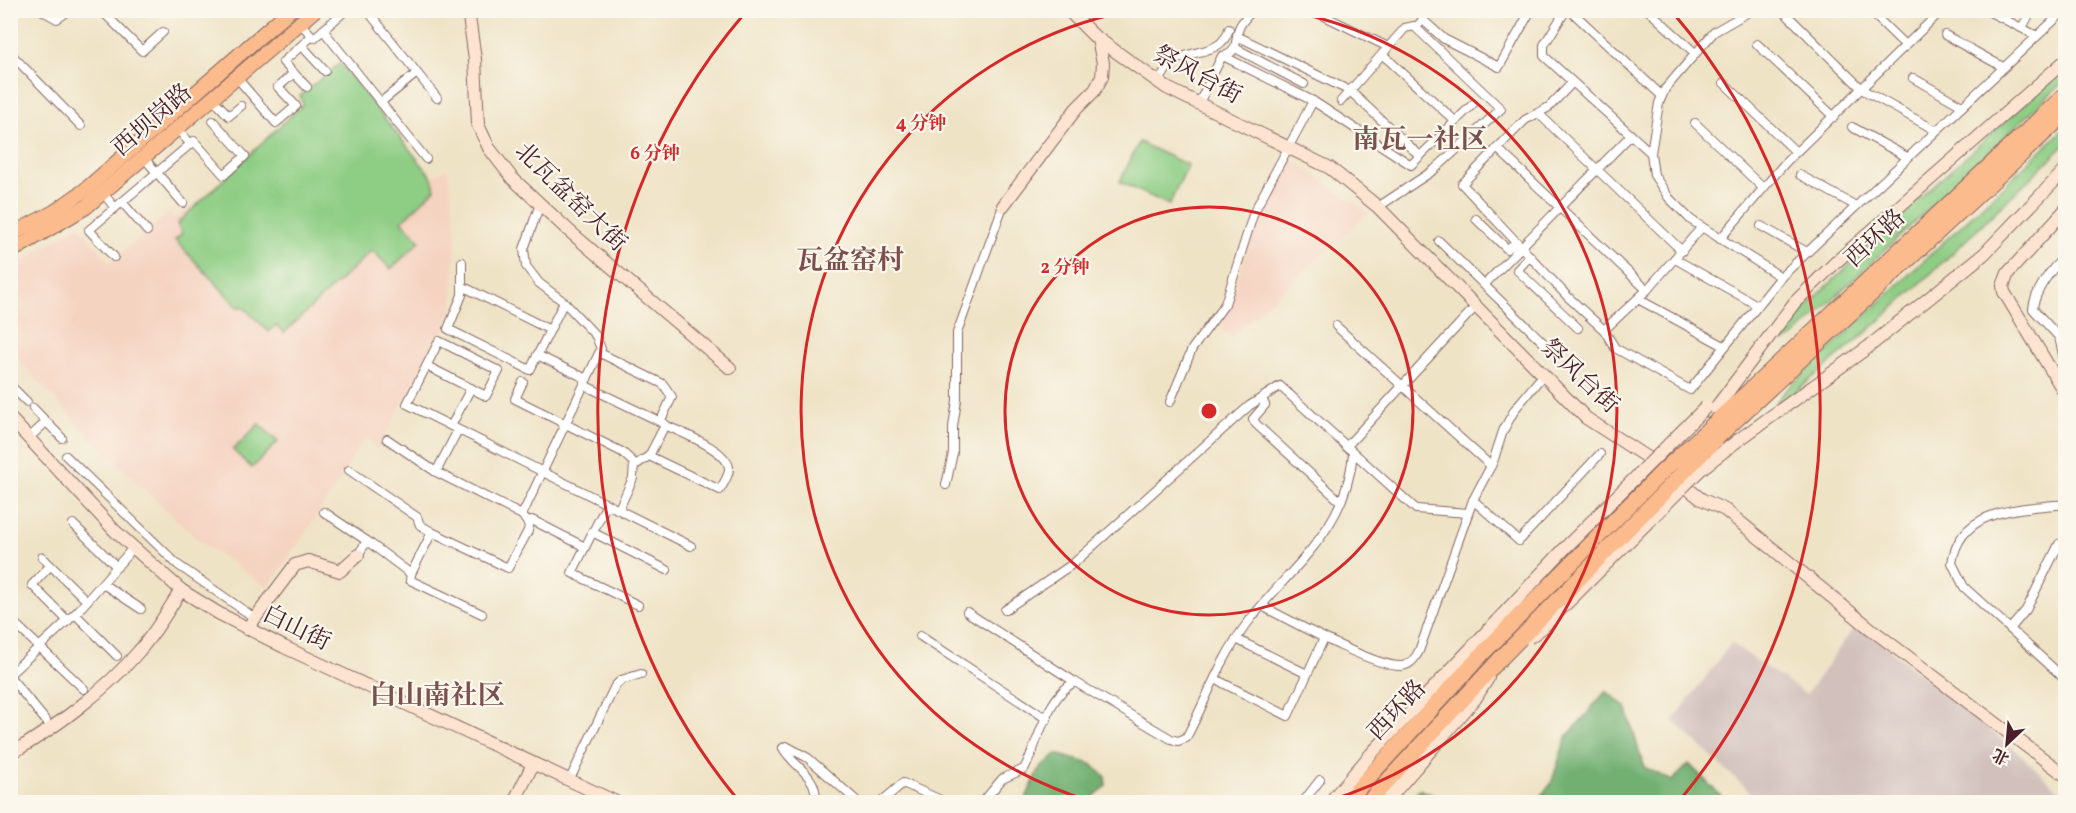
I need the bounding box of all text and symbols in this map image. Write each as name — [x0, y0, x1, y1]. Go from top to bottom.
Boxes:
street label: 祭风台街 — [1147, 38, 1247, 114]
street label: 西坝岗路 — [106, 77, 200, 165]
text: 4 分钟 — [896, 112, 946, 137]
district label: 南瓦一社区 — [1353, 122, 1488, 160]
street label: 北瓦盆窑大街 — [506, 136, 634, 260]
text: 6 分钟 — [630, 142, 680, 167]
street label: 西环路 — [1838, 202, 1914, 276]
district label: 瓦盆窑村 — [796, 243, 904, 281]
text: 2 分钟 — [1041, 256, 1089, 281]
street label: 祭风台街 — [1532, 332, 1626, 422]
centre of rings — [1199, 401, 1219, 421]
street label: 白山街 — [256, 598, 336, 660]
street label: 西环路 — [1361, 673, 1435, 749]
district label: 白山南社区 — [370, 678, 505, 716]
north arrow — [1977, 714, 2037, 774]
text: 北 — [1989, 742, 2013, 769]

